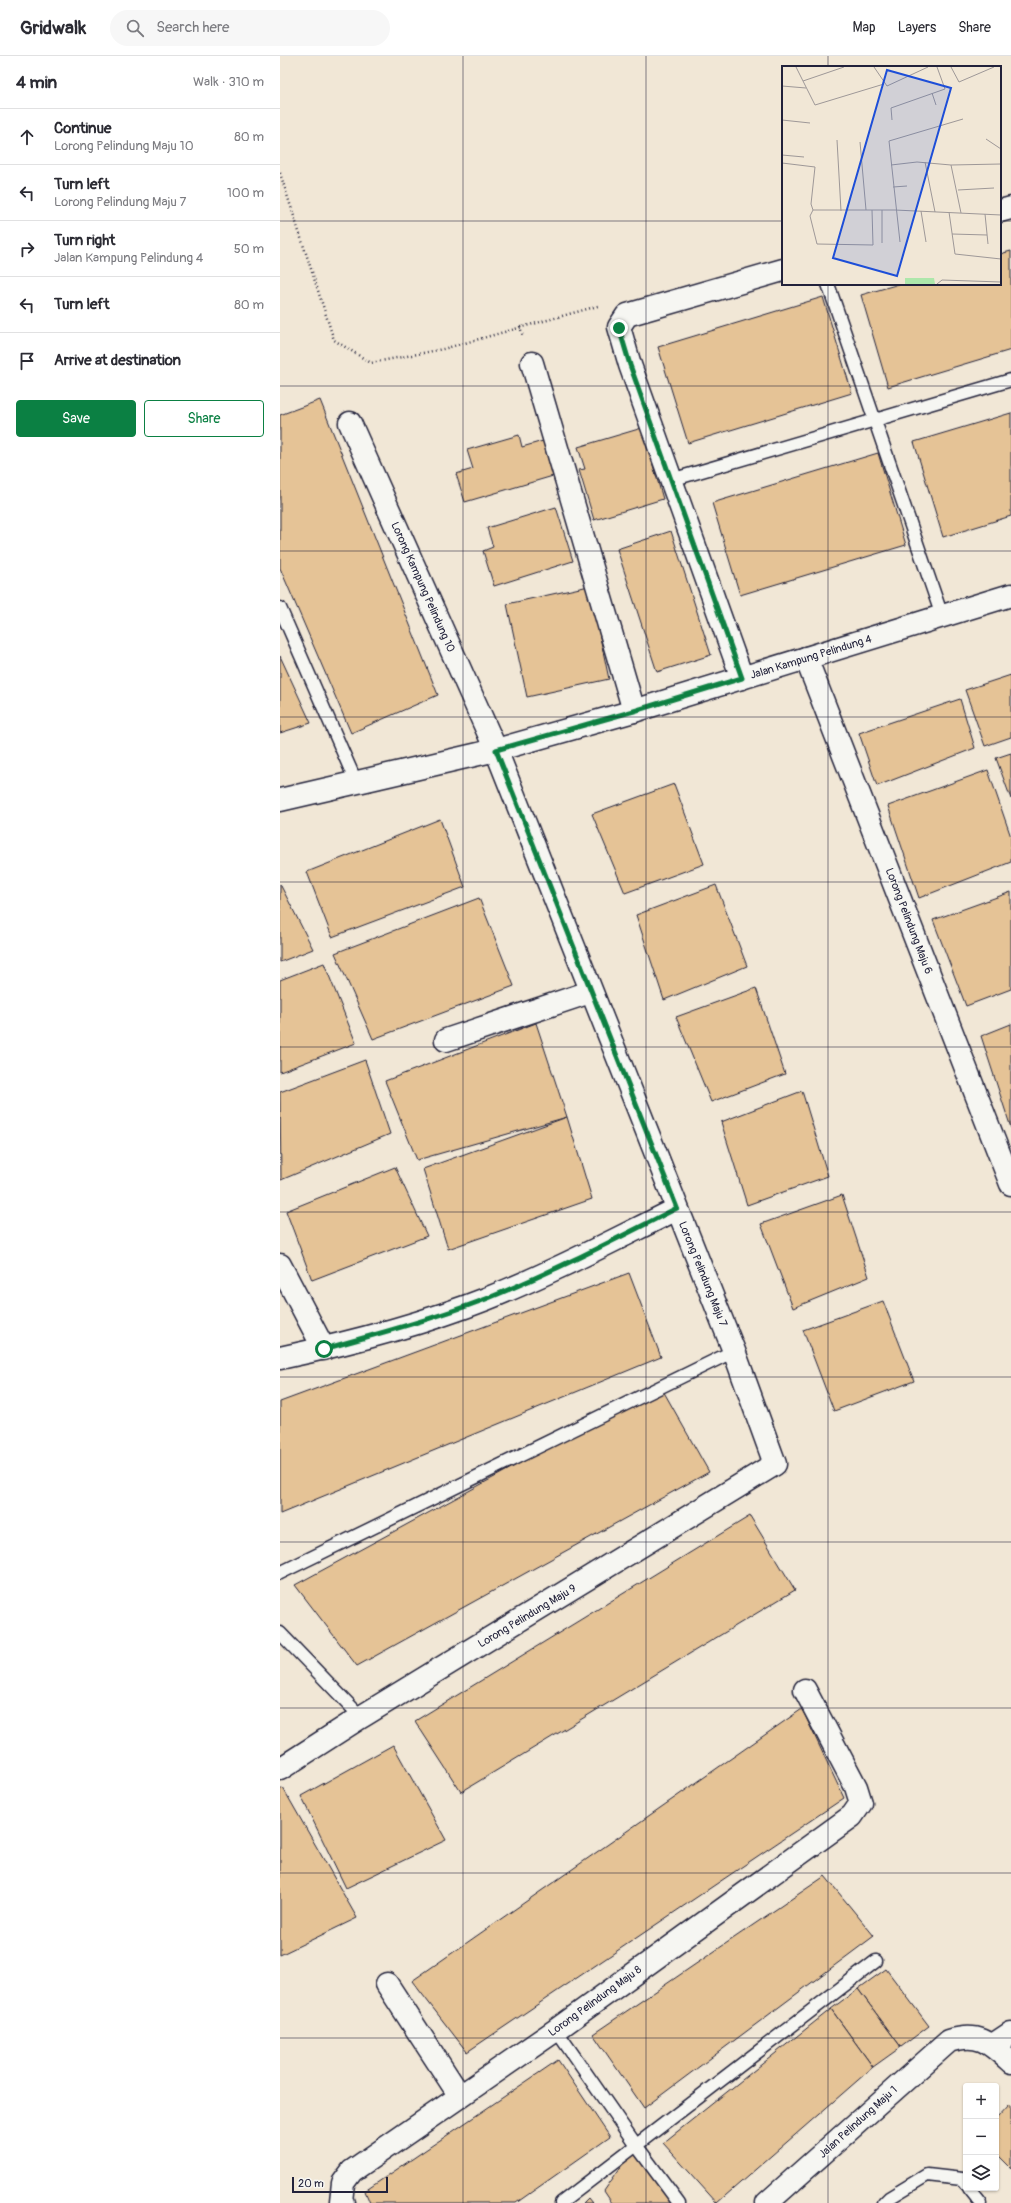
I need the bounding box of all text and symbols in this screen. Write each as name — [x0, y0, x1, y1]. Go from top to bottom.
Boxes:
search box — [110, 10, 390, 46]
text: Gridwalk — [20, 16, 86, 40]
icon: search — [124, 17, 146, 39]
text: Search here — [156, 18, 229, 37]
text: Map — [853, 19, 876, 36]
text: Layers — [898, 19, 936, 36]
text: Share — [958, 19, 991, 36]
inset map — [782, 66, 1001, 285]
text: 4 min — [16, 72, 57, 93]
text: Walk · 310 m — [193, 74, 264, 90]
text: Continue — [54, 119, 112, 138]
icon: ahead — [16, 126, 38, 148]
text: 80 m — [234, 129, 264, 145]
text: Lorong Pelindung Maju 10 — [54, 138, 194, 154]
text: Turn left — [54, 175, 110, 194]
icon: left — [16, 182, 38, 204]
text: 100 m — [227, 185, 264, 201]
text: Lorong Pelindung Maju 7 — [54, 194, 186, 210]
text: Turn right — [54, 231, 115, 250]
icon: right — [16, 238, 38, 260]
text: 50 m — [234, 241, 264, 257]
text: Jalan Kampung Pelindung 4 — [54, 250, 203, 266]
icon: left — [16, 294, 38, 316]
text: Turn left — [54, 295, 110, 314]
text: 80 m — [234, 297, 264, 313]
route end — [610, 319, 628, 337]
icon: arrive — [16, 350, 38, 372]
text: Arrive at destination — [54, 351, 181, 370]
button: Save — [16, 400, 136, 437]
button: Share — [144, 400, 264, 437]
street label: Lorong Kampung Pelindung 10 — [388, 520, 458, 654]
street label: Jalan Kampung Pelindung 4 — [749, 632, 874, 682]
street label: Lorong Pelindung Maju 6 — [883, 866, 935, 976]
street label: Lorong Pelindung Maju 7 — [676, 1220, 730, 1329]
route start — [315, 1340, 333, 1358]
street label: Lorong Pelindung Maju 9 — [476, 1581, 579, 1650]
street label: Lorong Pelindung Maju 8 — [546, 1963, 644, 2039]
street label: Jalan Pelindung Maju 1 — [816, 2083, 900, 2161]
map controls — [963, 2083, 999, 2191]
button: + — [963, 2083, 999, 2119]
button: − — [963, 2119, 999, 2155]
button: layers — [963, 2155, 999, 2191]
scale bar — [292, 2175, 388, 2194]
text: 20 m — [298, 2177, 324, 2190]

